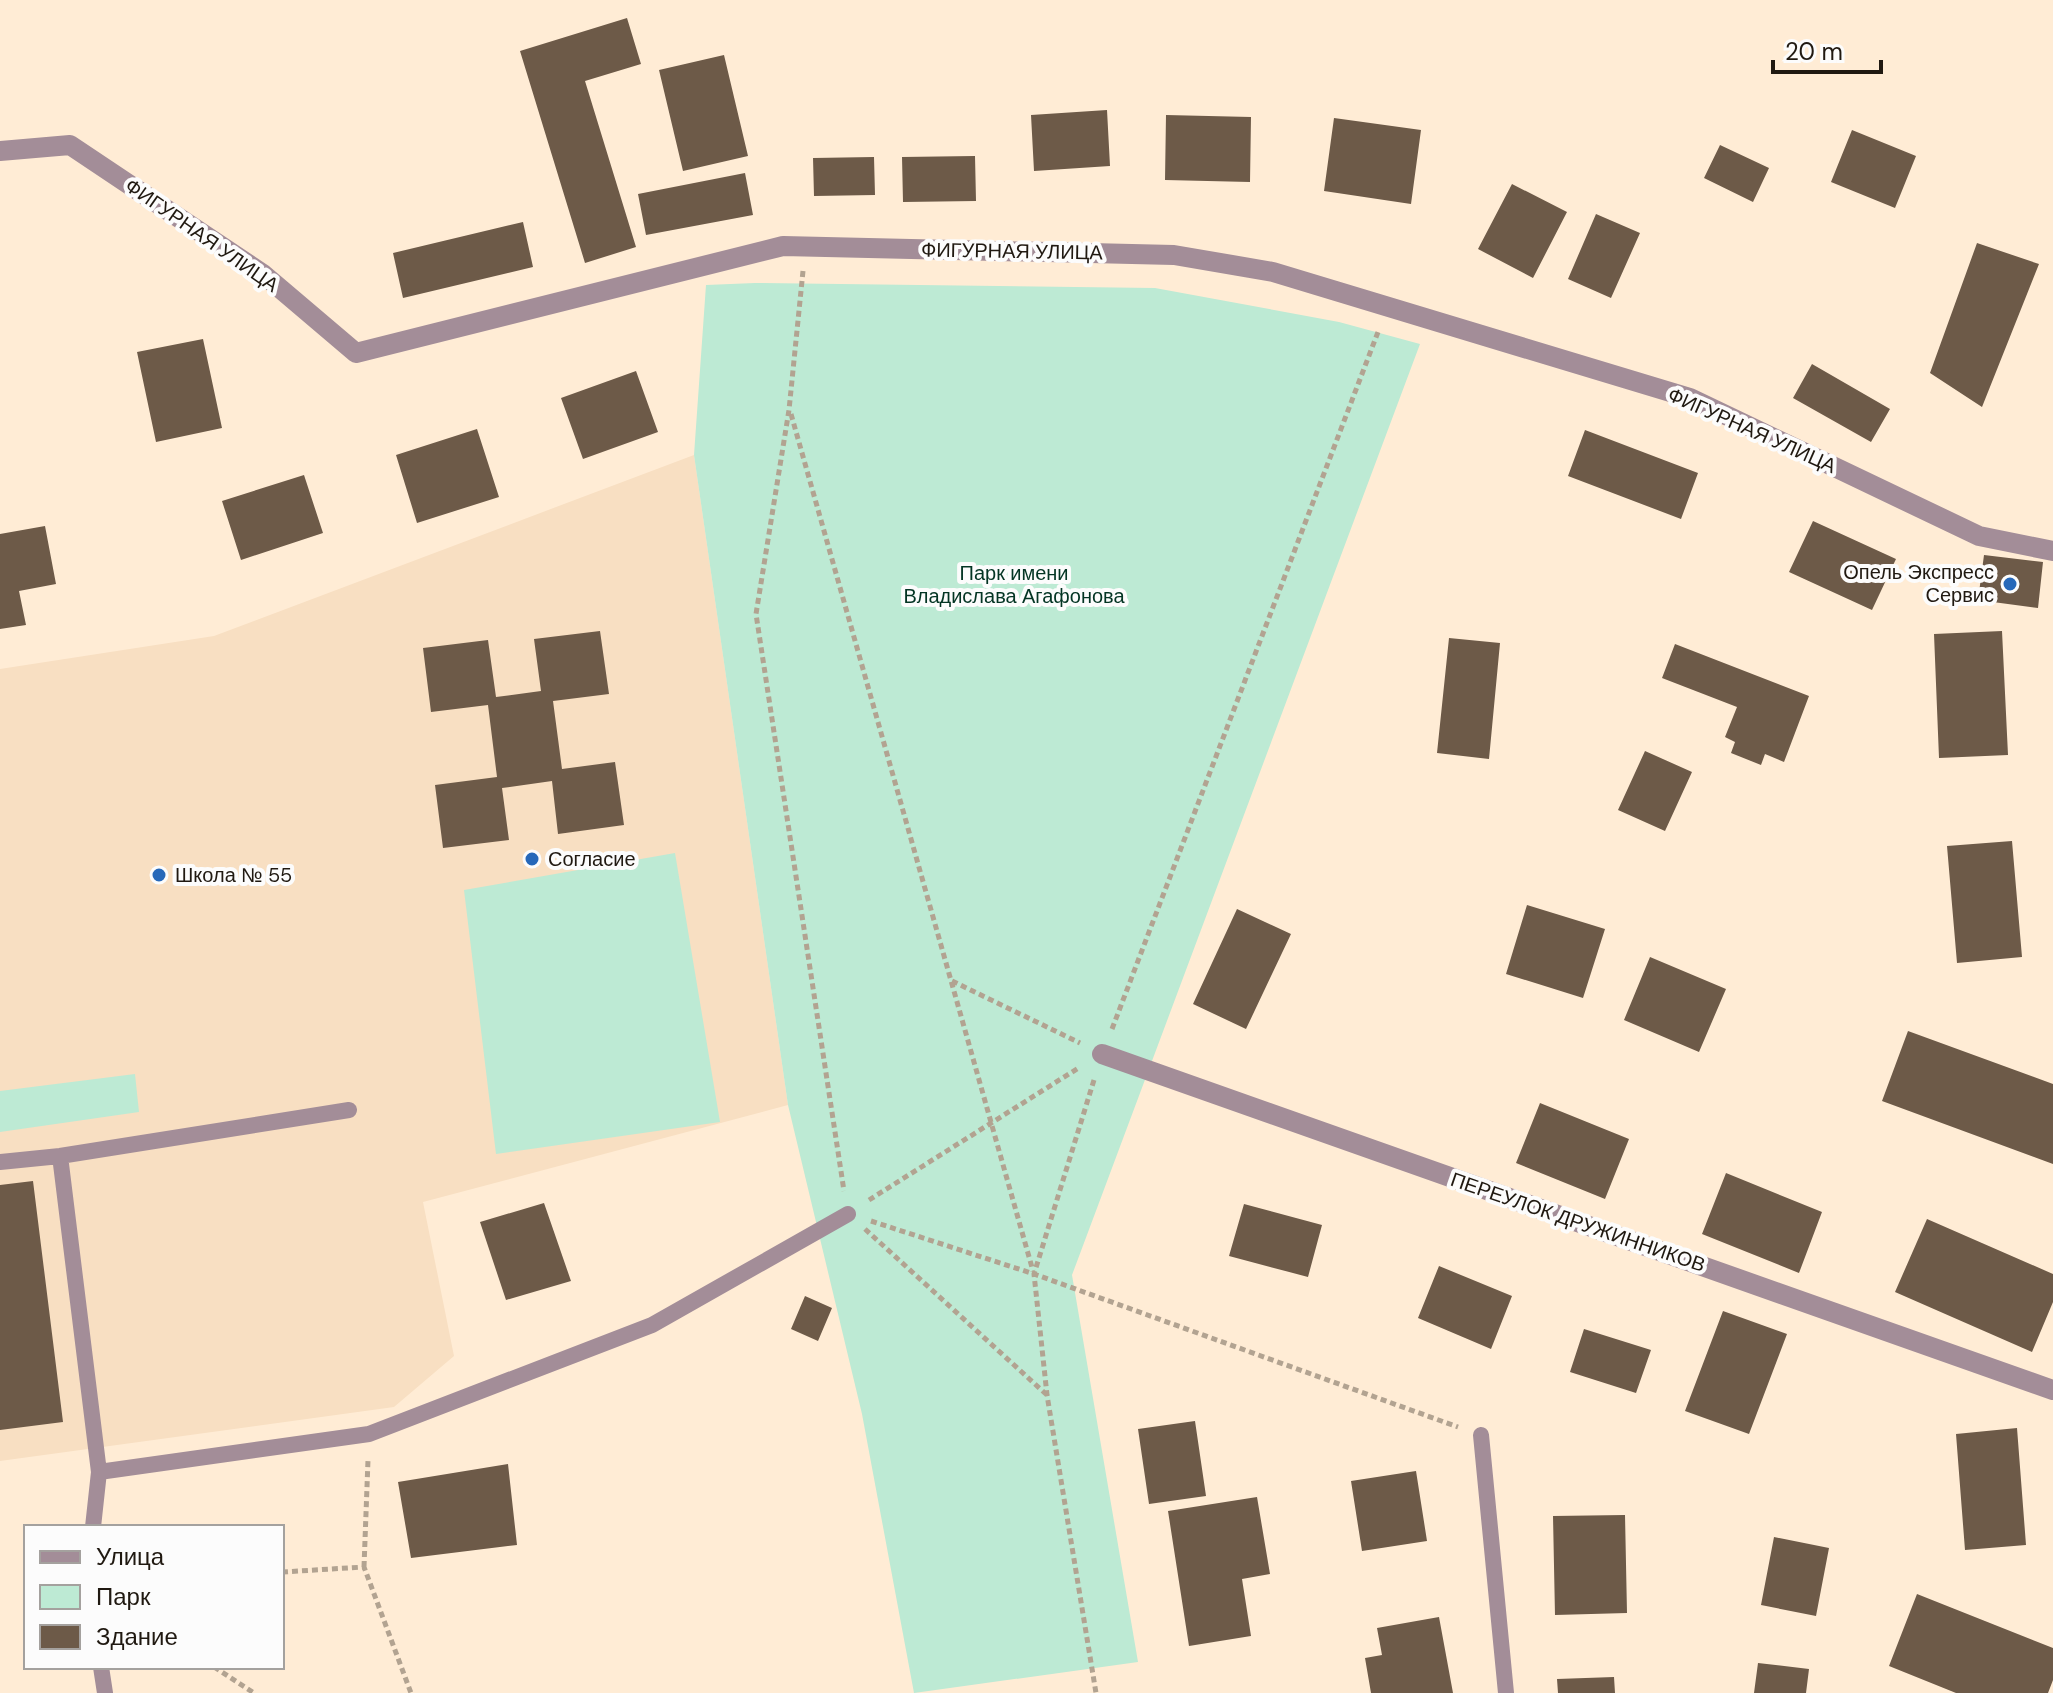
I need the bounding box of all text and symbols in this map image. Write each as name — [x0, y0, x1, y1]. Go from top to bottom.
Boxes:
scale bar — [1773, 24, 1881, 74]
text: 20 m — [1785, 36, 1843, 67]
street label: ФИГУРНАЯ УЛИЦА — [120, 172, 284, 298]
street label: ФИГУРНАЯ УЛИЦА — [921, 236, 1104, 266]
street label: ФИГУРНАЯ УЛИЦА — [1664, 381, 1841, 479]
place label: Опель Экспресс Сервис — [1843, 559, 1994, 608]
park label: Парк имени Владислава Агафонова — [903, 560, 1125, 609]
marker: Опель Экспресс Сервис — [2001, 575, 2019, 593]
place label: Согласие — [548, 846, 636, 872]
marker: Согласие — [523, 850, 541, 868]
place label: Школа № 55 — [175, 862, 292, 888]
marker: Школа № 55 — [150, 866, 168, 884]
street label: ПЕРЕУЛОК ДРУЖИННИКОВ — [1447, 1166, 1709, 1278]
legend — [24, 1525, 284, 1669]
text: Улица — [96, 1541, 165, 1572]
text: Парк — [96, 1581, 151, 1612]
text: Здание — [96, 1621, 178, 1652]

